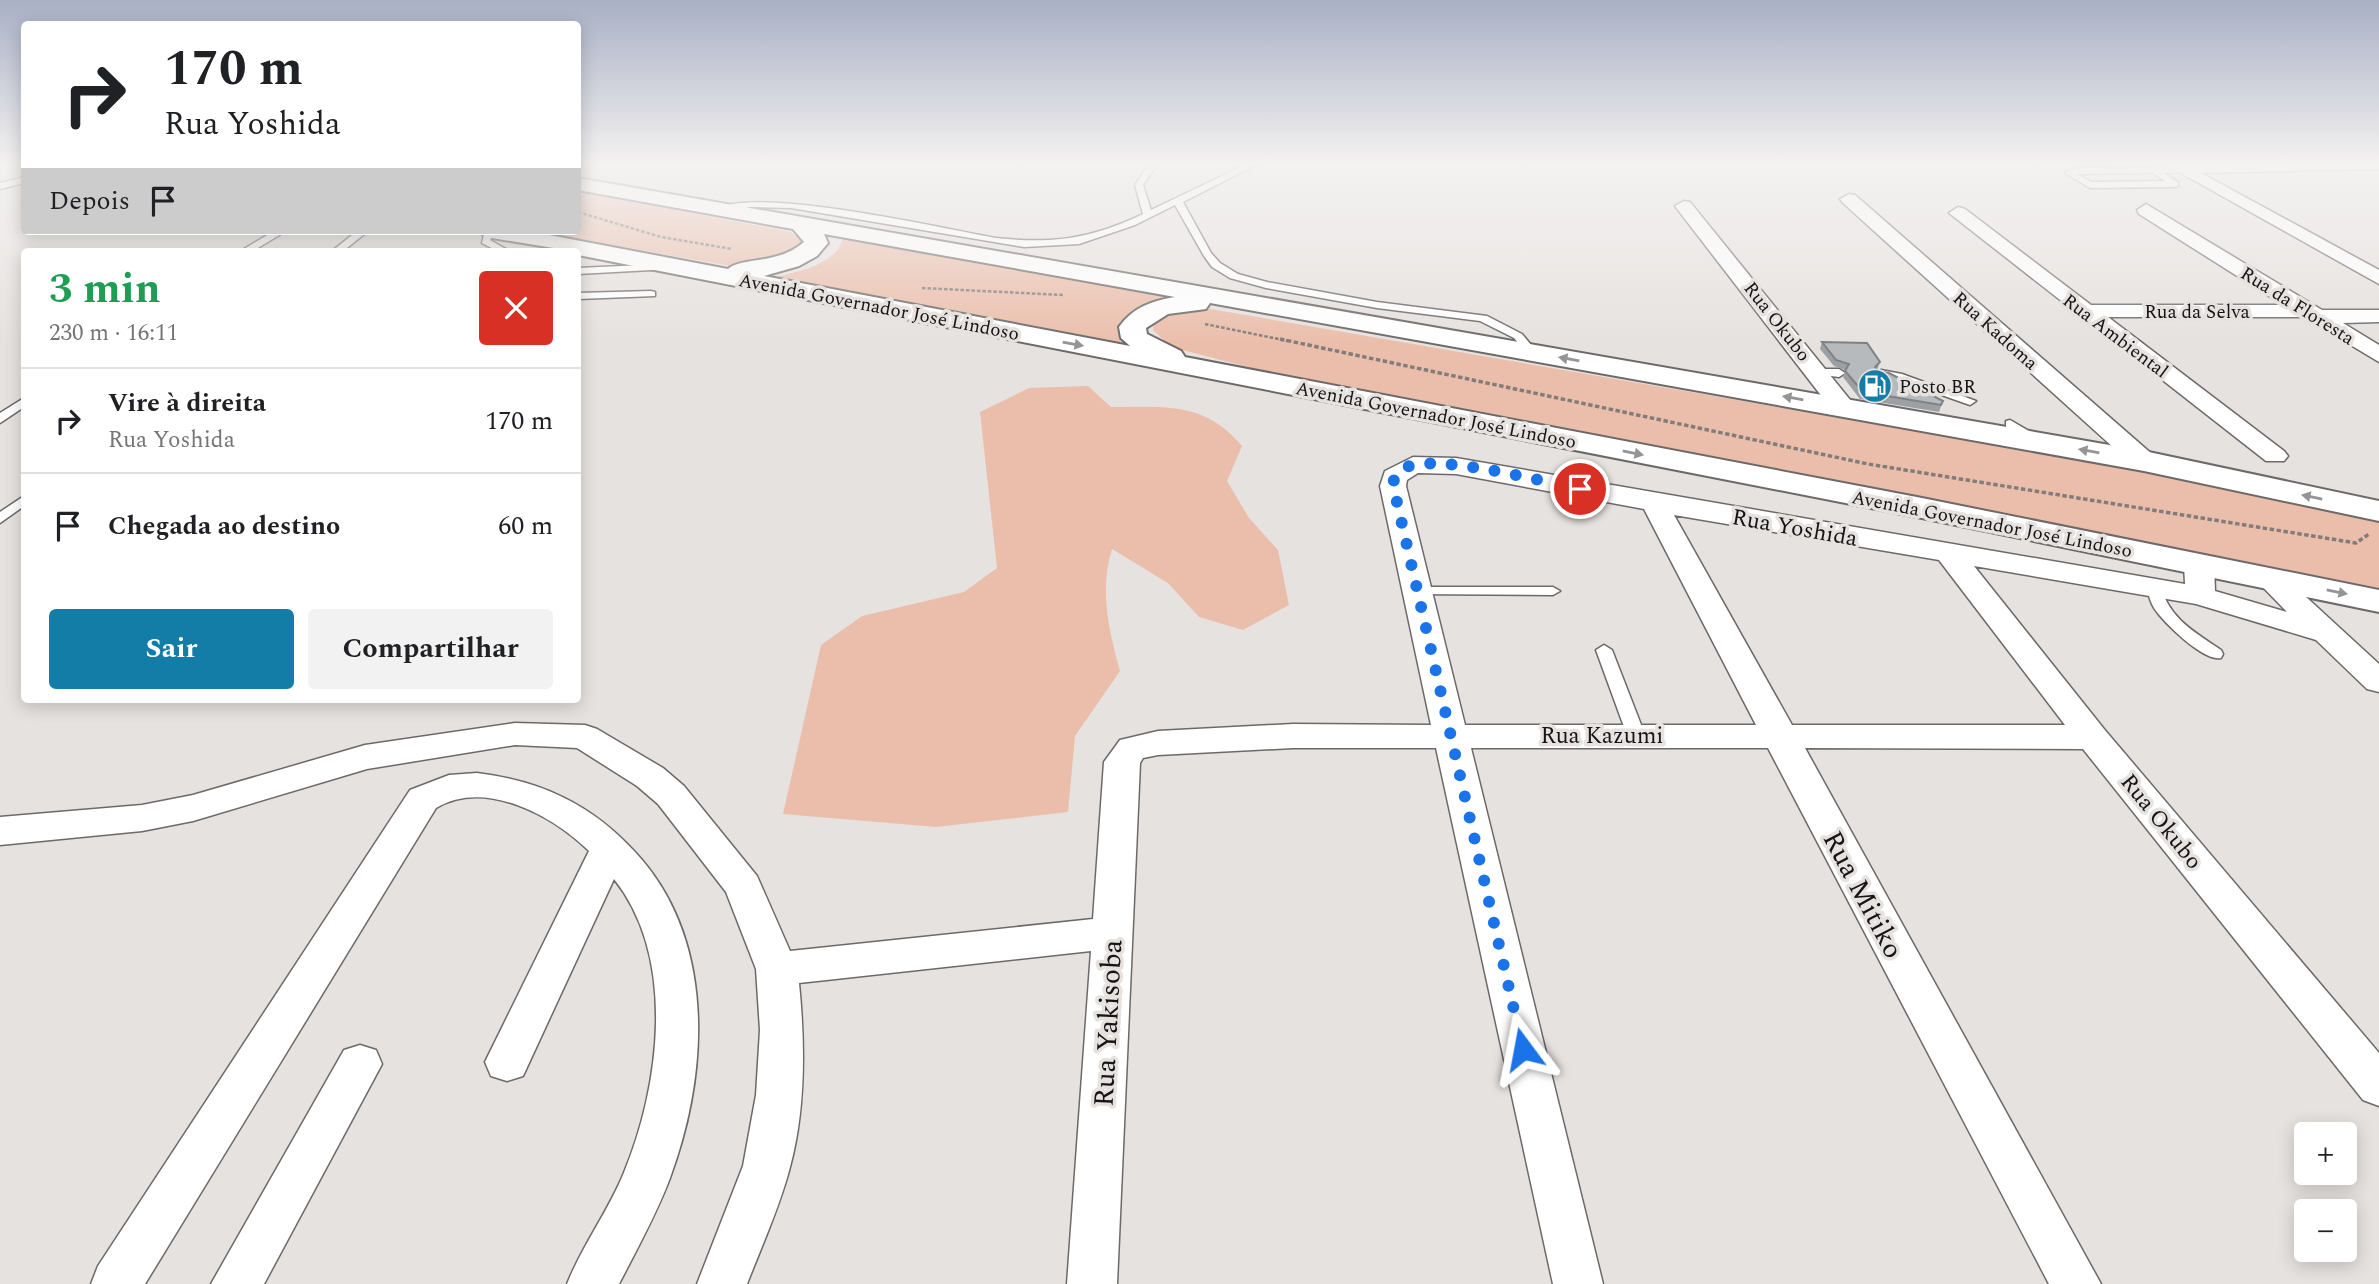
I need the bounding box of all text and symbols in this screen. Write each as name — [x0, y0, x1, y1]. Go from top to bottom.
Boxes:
text: 170 m — [164, 32, 303, 107]
icon: right — [49, 49, 140, 140]
text: Rua Yoshida — [164, 100, 341, 149]
text: Depois — [49, 181, 130, 221]
icon: arrive — [144, 182, 182, 220]
text: 3 min — [49, 258, 161, 321]
street label: Rua da Floresta — [2234, 260, 2361, 353]
street label: Avenida Governador José Lindoso — [736, 266, 1022, 349]
button: close — [479, 271, 553, 345]
street label: Rua Okubo — [1736, 276, 1817, 368]
street label: Rua Kadoma — [1946, 285, 2045, 378]
street label: Rua Ambiental — [2056, 287, 2174, 386]
street label: Rua da Selva — [2144, 298, 2250, 327]
text: 230 m · 16:11 — [49, 316, 178, 351]
one-way arrow — [1062, 339, 1084, 350]
one-way arrow — [1558, 353, 1580, 364]
fuel station icon: Posto BR — [1856, 367, 1894, 405]
place label: Posto BR — [1899, 373, 1976, 402]
street label: Avenida Governador José Lindoso — [1293, 374, 1579, 457]
text: Vire à direita — [108, 383, 266, 423]
one-way arrow — [1782, 392, 1804, 403]
text: 170 m — [485, 401, 553, 441]
icon: right — [49, 402, 87, 440]
text: Rua Yoshida — [108, 423, 235, 458]
one-way arrow — [2078, 445, 2100, 456]
one-way arrow — [1622, 447, 1644, 458]
pin — [1550, 459, 1610, 519]
icon: arrive — [1561, 470, 1599, 508]
street label: Avenida Governador José Lindoso — [1849, 483, 2135, 566]
one-way arrow — [2301, 491, 2323, 502]
street label: Rua Yoshida — [1729, 500, 1860, 557]
text: Chegada ao destino — [108, 506, 340, 546]
text: 60 m — [498, 506, 553, 546]
icon: arrive — [49, 507, 87, 545]
one-way arrow — [2326, 587, 2348, 598]
button: Sair — [49, 609, 294, 689]
button: Compartilhar — [308, 609, 553, 689]
street label: Rua Kazumi — [1540, 719, 1664, 754]
street label: Rua Okubo — [2111, 766, 2210, 877]
street label: Rua Mitiko — [1811, 823, 1914, 966]
street label: Rua Yakisoba — [1083, 938, 1134, 1108]
position arrow — [1486, 1012, 1560, 1086]
map controls — [2294, 1122, 2357, 1262]
button: + — [2294, 1122, 2357, 1185]
button: − — [2294, 1199, 2357, 1262]

